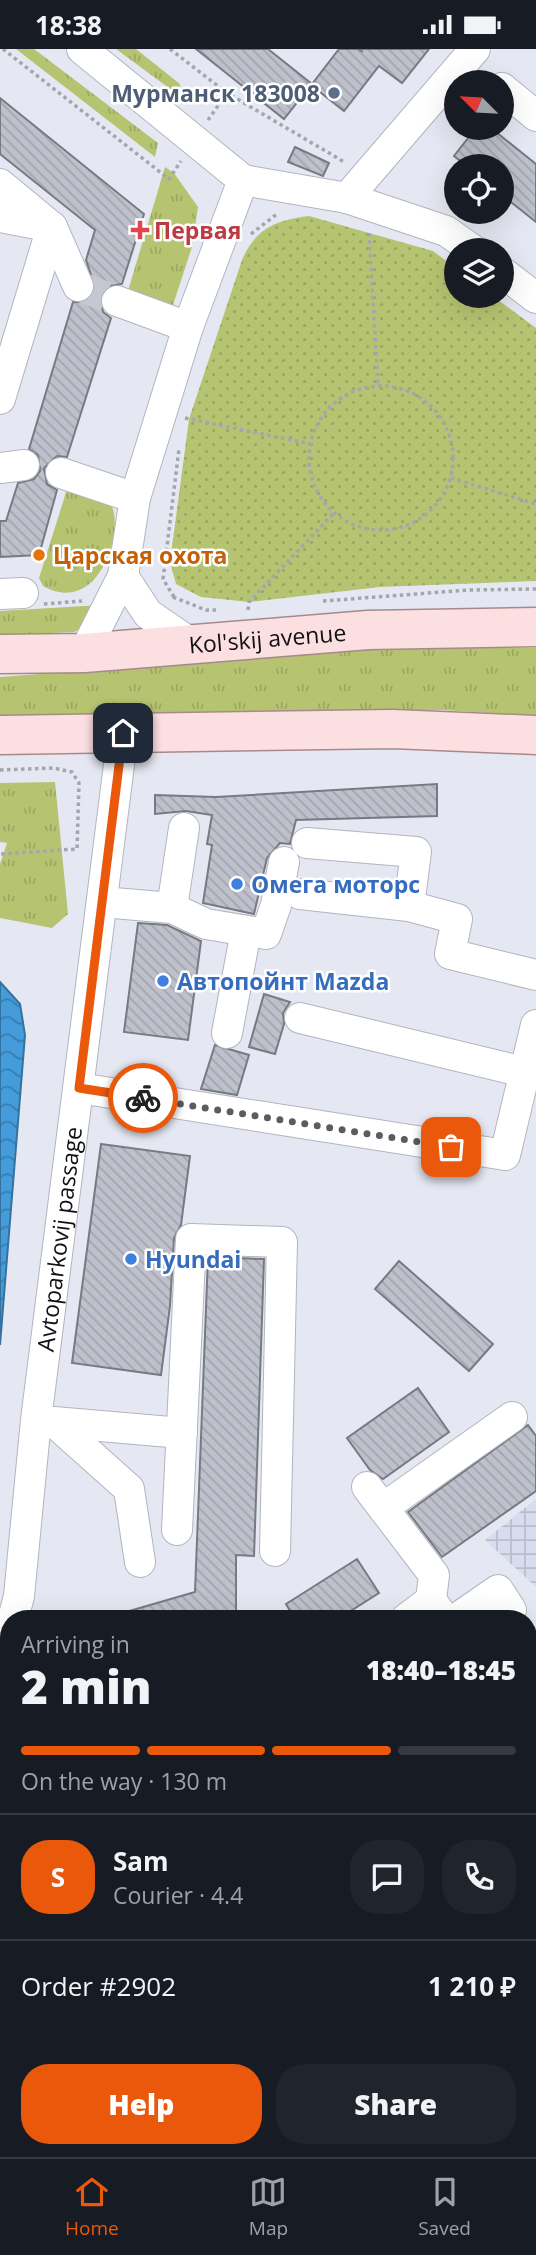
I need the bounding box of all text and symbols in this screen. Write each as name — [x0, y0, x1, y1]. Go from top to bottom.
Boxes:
text: 18:38 — [35, 7, 102, 43]
north arrow — [444, 70, 514, 140]
map controls — [444, 70, 514, 308]
place label: Мурманск 183008 — [111, 77, 320, 109]
marker: Мурманск 183008 — [326, 85, 342, 101]
button: locate — [444, 154, 514, 224]
place label: Первая — [154, 214, 241, 246]
marker: Первая — [132, 222, 148, 238]
button: layers — [444, 238, 514, 308]
place label: Царская охота — [53, 539, 227, 571]
marker: Царская охота — [31, 547, 47, 563]
street label: Kol'skij avenue — [187, 616, 347, 660]
pin — [93, 703, 153, 763]
icon: home — [104, 714, 142, 752]
place label: Омега моторс — [251, 868, 420, 900]
marker: Омега моторс — [229, 876, 245, 892]
place label: Автопойнт Mazda — [177, 965, 389, 997]
marker: Автопойнт Mazda — [155, 973, 171, 989]
courier — [108, 1063, 178, 1133]
icon: bike — [124, 1079, 162, 1117]
pin — [421, 1117, 481, 1177]
street label: Avtoparkovij passage — [29, 1125, 89, 1353]
icon: bag — [432, 1128, 470, 1166]
place label: Hyundai — [145, 1243, 241, 1275]
marker: Hyundai — [123, 1251, 139, 1267]
text: Arriving in — [21, 1628, 130, 1660]
text: 18:40–18:45 — [366, 1652, 516, 1688]
text: 2 min — [21, 1655, 152, 1717]
text: On the way · 130 m — [21, 1765, 227, 1797]
button: chat — [350, 1840, 424, 1914]
button: phone — [442, 1840, 516, 1914]
text: Sam — [113, 1843, 169, 1879]
text: S — [51, 1859, 65, 1895]
text: Courier · 4.4 — [113, 1879, 243, 1911]
text: Order #2902 — [21, 1968, 176, 2004]
text: 1 210 ₽ — [428, 1968, 516, 2004]
button: Help — [21, 2064, 262, 2144]
button: Share — [276, 2064, 516, 2144]
tab: Home — [65, 2173, 119, 2241]
tab: Map — [249, 2173, 288, 2241]
tab: Saved — [418, 2173, 471, 2241]

